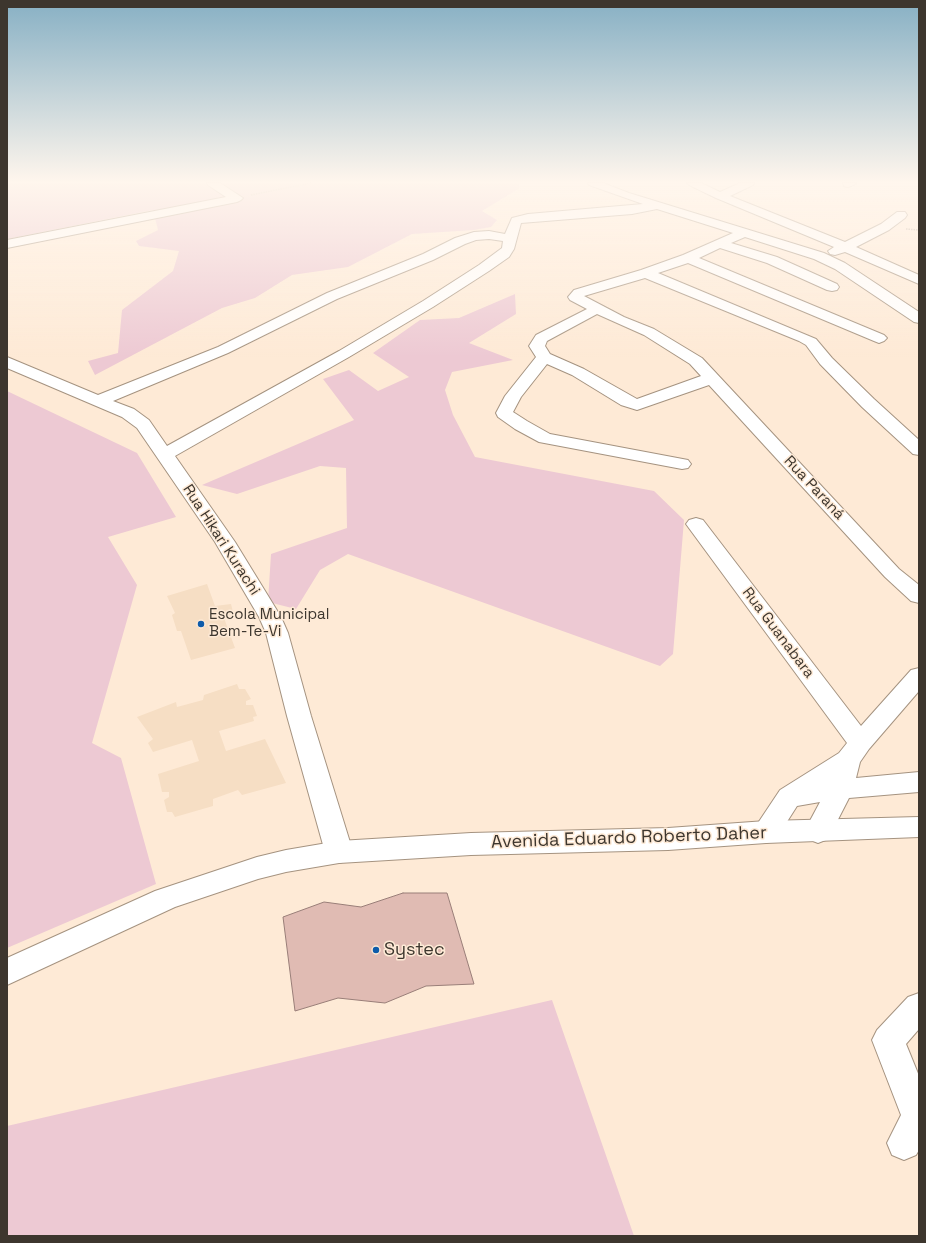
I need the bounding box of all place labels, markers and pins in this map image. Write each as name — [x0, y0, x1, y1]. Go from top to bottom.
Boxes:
place label: Escola Municipal Bem-Te-Vi — [209, 606, 329, 641]
marker: Escola Municipal Bem-Te-Vi — [196, 619, 206, 629]
place label: Systec — [384, 939, 445, 961]
marker: Systec — [371, 945, 381, 955]

